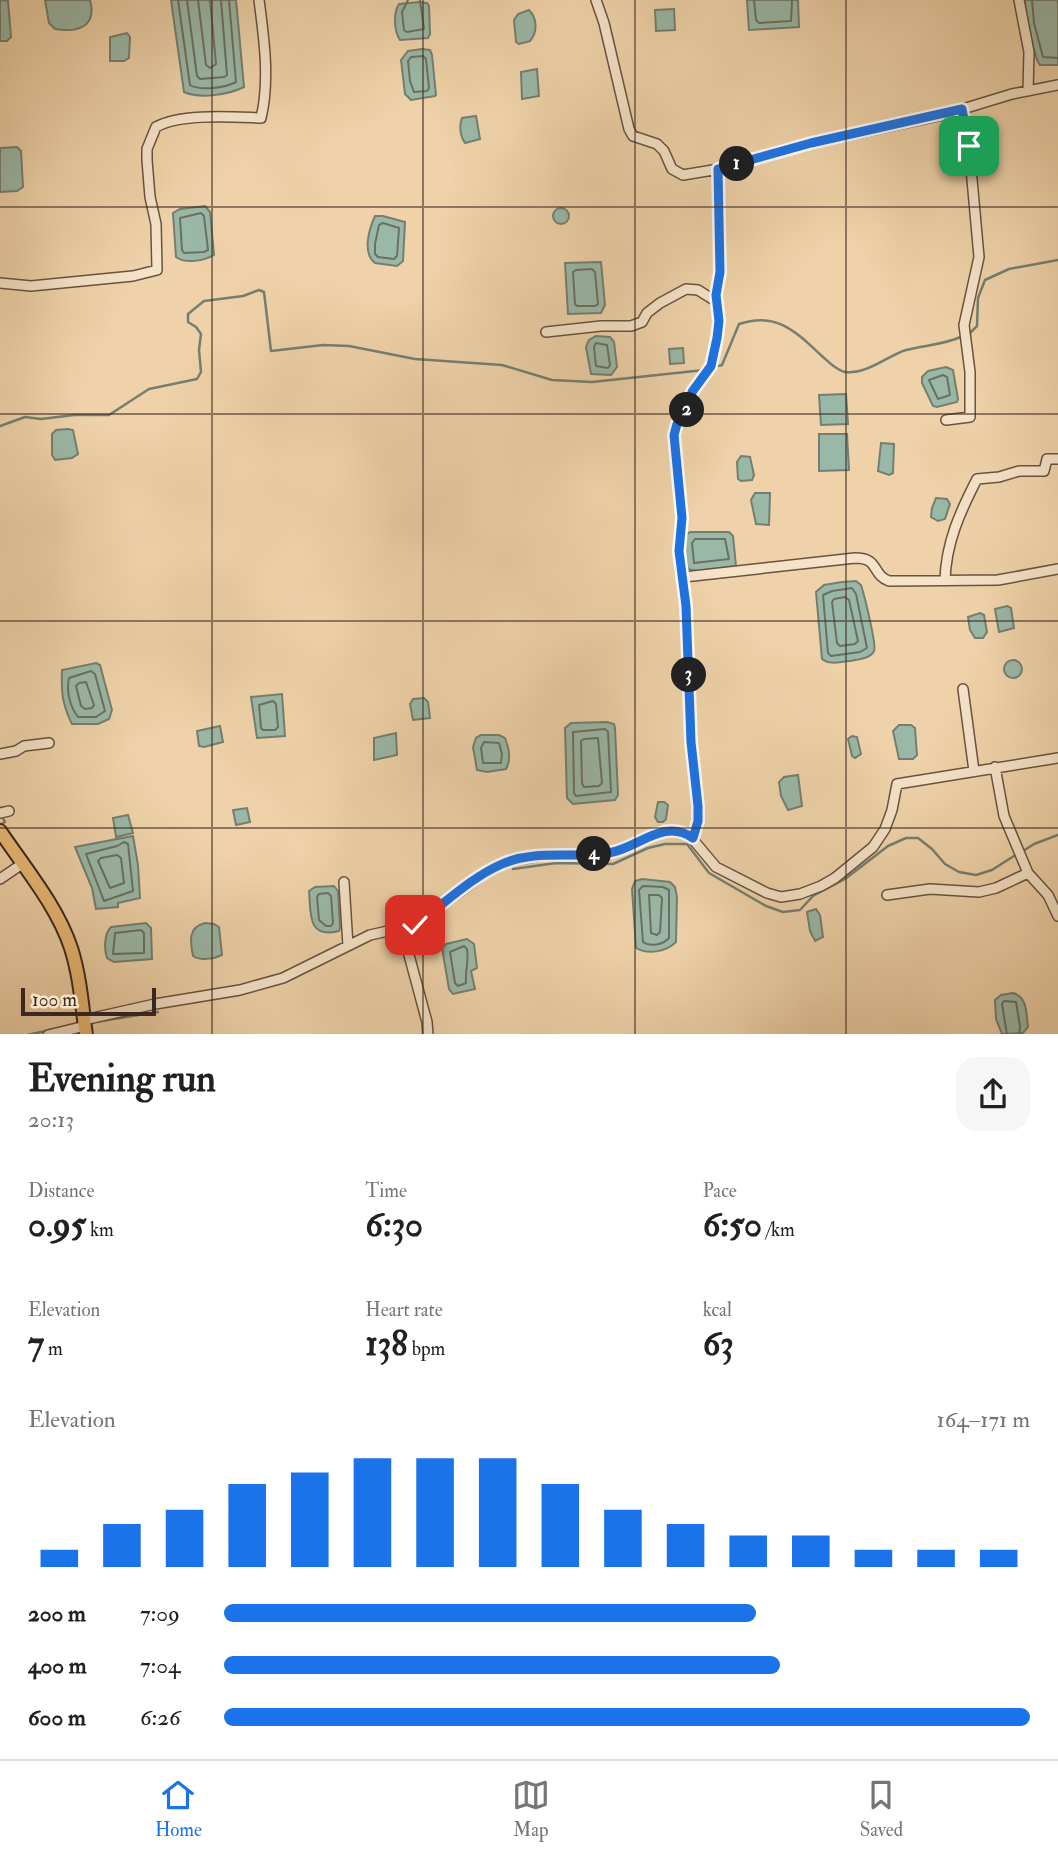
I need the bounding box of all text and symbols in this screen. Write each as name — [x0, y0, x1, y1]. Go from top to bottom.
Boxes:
pin — [939, 116, 999, 176]
icon: arrive — [950, 127, 988, 165]
pin: 1 — [720, 146, 754, 182]
text: 1 — [733, 151, 740, 175]
pin: 2 — [670, 392, 704, 428]
text: 2 — [682, 397, 691, 421]
pin: 3 — [672, 658, 706, 692]
text: 3 — [685, 662, 692, 686]
pin: 4 — [576, 836, 612, 872]
text: 4 — [588, 841, 599, 865]
pin — [385, 895, 445, 955]
icon: check — [396, 906, 434, 944]
scale bar — [21, 986, 156, 1017]
text: 100 m — [32, 988, 77, 1012]
text: Evening run — [28, 1055, 216, 1103]
button: share — [956, 1057, 1030, 1131]
text: 20:13 — [28, 1105, 74, 1134]
text: Distance — [28, 1179, 94, 1203]
text: Time — [365, 1179, 407, 1203]
text: Pace — [703, 1179, 737, 1203]
text: 0.95 — [28, 1203, 86, 1247]
text: 6:30 — [365, 1203, 423, 1247]
text: 6:50 — [703, 1203, 762, 1247]
text: km — [86, 1218, 114, 1242]
text: /km — [762, 1218, 795, 1242]
text: Elevation — [28, 1298, 100, 1322]
text: Heart rate — [365, 1298, 443, 1322]
text: kcal — [703, 1298, 732, 1322]
text: 7 — [28, 1322, 44, 1366]
text: 138 — [365, 1322, 408, 1366]
text: 63 — [703, 1322, 734, 1366]
text: m — [44, 1337, 63, 1361]
text: bpm — [408, 1337, 445, 1361]
text: Elevation — [28, 1405, 116, 1434]
text: 164–171 m — [937, 1405, 1030, 1434]
text: 200 m — [28, 1599, 86, 1628]
text: 7:09 — [140, 1599, 180, 1628]
text: 400 m — [28, 1651, 87, 1680]
text: 7:04 — [140, 1651, 180, 1680]
text: 600 m — [28, 1703, 86, 1732]
text: 6:26 — [140, 1703, 181, 1732]
tab: Home — [155, 1776, 202, 1842]
tab: Map — [512, 1776, 550, 1842]
tab: Saved — [860, 1776, 903, 1842]

